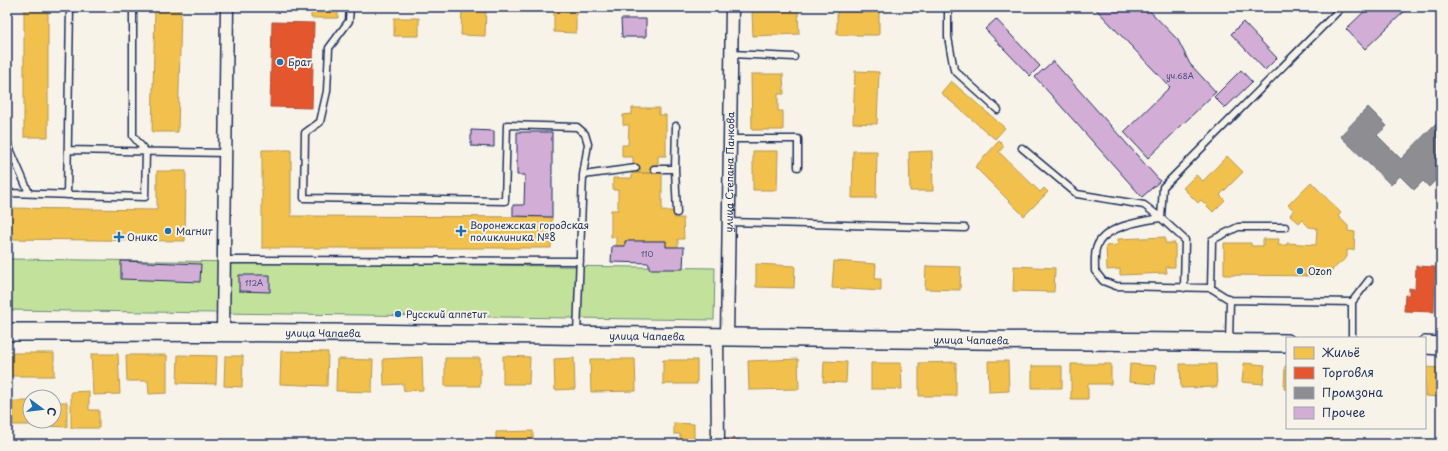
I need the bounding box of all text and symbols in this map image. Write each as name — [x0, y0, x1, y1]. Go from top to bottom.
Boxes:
place label: Брат — [288, 54, 312, 69]
marker: Брат — [275, 57, 285, 67]
house number: уч.68А — [1166, 70, 1194, 82]
street label: улица Степана Панкова — [721, 111, 737, 233]
place label: Воронежская городская поликлиника №8 — [470, 217, 589, 244]
place label: Магнит — [176, 223, 214, 238]
marker: Воронежская городская поликлиника №8 — [455, 225, 467, 237]
marker: Магнит — [163, 226, 173, 236]
place label: Оникс — [127, 229, 158, 244]
marker: Оникс — [114, 232, 124, 242]
house number: 110 — [641, 248, 653, 260]
place label: Ozon — [1308, 263, 1332, 278]
marker: Ozon — [1295, 266, 1305, 276]
house number: 112А — [245, 277, 263, 289]
place label: Русский аппетит — [406, 306, 487, 322]
marker: Русский аппетит — [393, 309, 403, 319]
street label: улица Чапаева — [285, 325, 362, 340]
street label: улица Чапаева — [609, 328, 686, 343]
street label: улица Чапаева — [933, 331, 1010, 347]
legend — [1286, 337, 1426, 429]
text: Жильё — [1321, 343, 1360, 361]
text: Торговля — [1322, 363, 1374, 381]
text: Промзона — [1322, 383, 1384, 401]
north arrow — [22, 389, 62, 429]
text: Прочее — [1322, 403, 1366, 421]
text: С — [43, 406, 61, 418]

